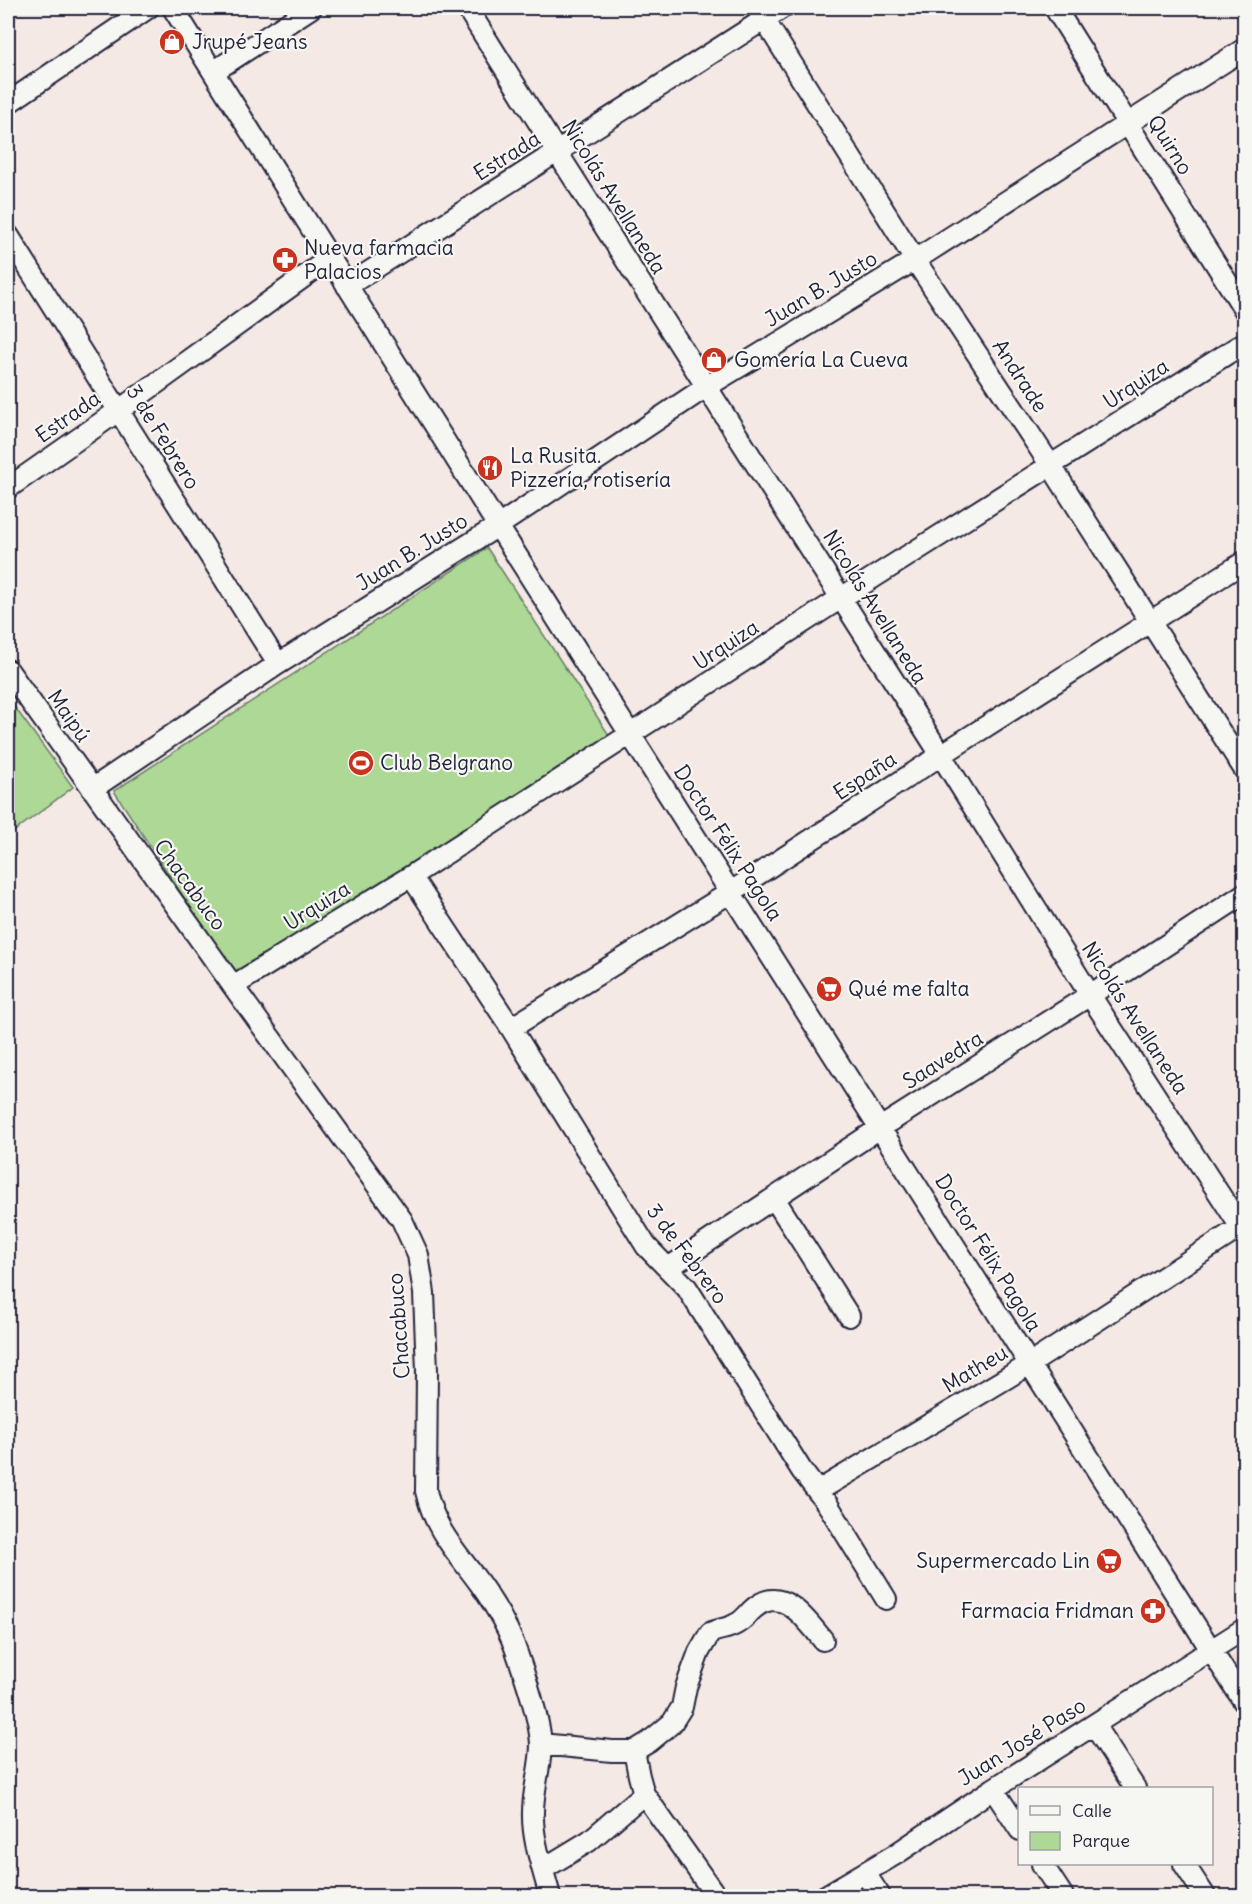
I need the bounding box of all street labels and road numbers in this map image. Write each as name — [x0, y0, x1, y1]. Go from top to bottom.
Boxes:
street label: Quirno — [1142, 110, 1199, 180]
street label: Nicolás Avellaneda — [556, 115, 673, 279]
street label: Estrada — [468, 125, 545, 187]
street label: Juan B. Justo — [760, 244, 882, 333]
street label: Andrade — [987, 334, 1054, 417]
street label: Urquiza — [1098, 352, 1174, 415]
street label: 3 de Febrero — [121, 379, 206, 494]
street label: Estrada — [30, 384, 106, 449]
street label: Juan B. Justo — [351, 507, 472, 597]
street label: Nicolás Avellaneda — [817, 525, 934, 689]
street label: Urquiza — [688, 613, 764, 676]
street label: Maipú — [42, 684, 97, 747]
street label: España — [828, 745, 901, 806]
street label: Doctor Félix Pagola — [668, 760, 789, 926]
street label: Chacabuco — [148, 834, 233, 936]
street label: Urquiza — [279, 875, 355, 936]
street label: Nicolás Avellaneda — [1076, 936, 1195, 1099]
street label: Saavedra — [898, 1024, 988, 1095]
street label: Doctor Félix Pagola — [929, 1169, 1048, 1337]
street label: 3 de Febrero — [641, 1198, 734, 1309]
street label: Chacabuco — [381, 1272, 416, 1380]
street label: Matheu — [937, 1339, 1012, 1399]
street label: Juan José Paso — [953, 1692, 1091, 1792]

